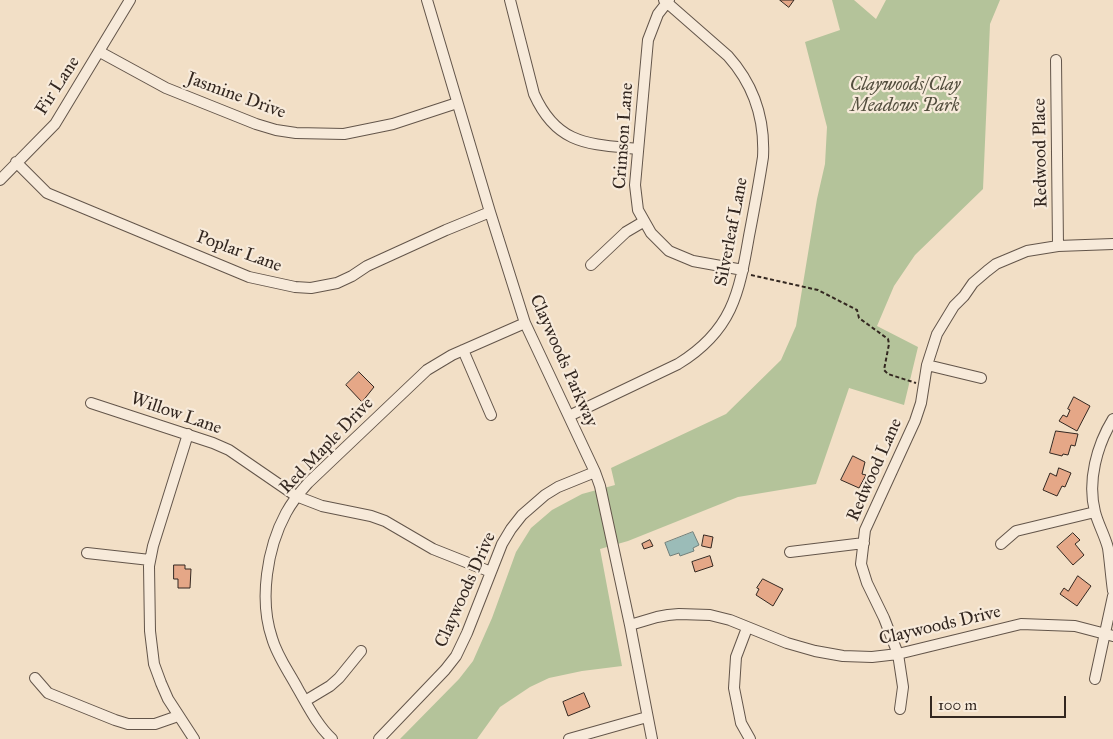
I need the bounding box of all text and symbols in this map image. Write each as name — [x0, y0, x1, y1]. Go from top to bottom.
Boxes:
street label: Fir Lane — [31, 53, 85, 119]
street label: Jasmine Drive — [184, 68, 288, 124]
park label: Claywoods/Clay Meadows Park — [850, 75, 960, 118]
street label: Crimson Lane — [610, 82, 638, 190]
street label: Redwood Place — [1029, 98, 1053, 208]
street label: Silverleaf Lane — [711, 176, 753, 288]
street label: Poplar Lane — [193, 227, 285, 277]
street label: Claywoods Parkway — [524, 291, 602, 431]
street label: Willow Lane — [128, 388, 224, 440]
street label: Red Maple Drive — [276, 393, 378, 499]
street label: Redwood Lane — [843, 415, 907, 525]
street label: Claywoods Drive — [431, 529, 501, 651]
street label: Claywoods Drive — [877, 602, 1003, 650]
scale bar — [933, 686, 1069, 718]
text: 100 m — [938, 696, 977, 714]

